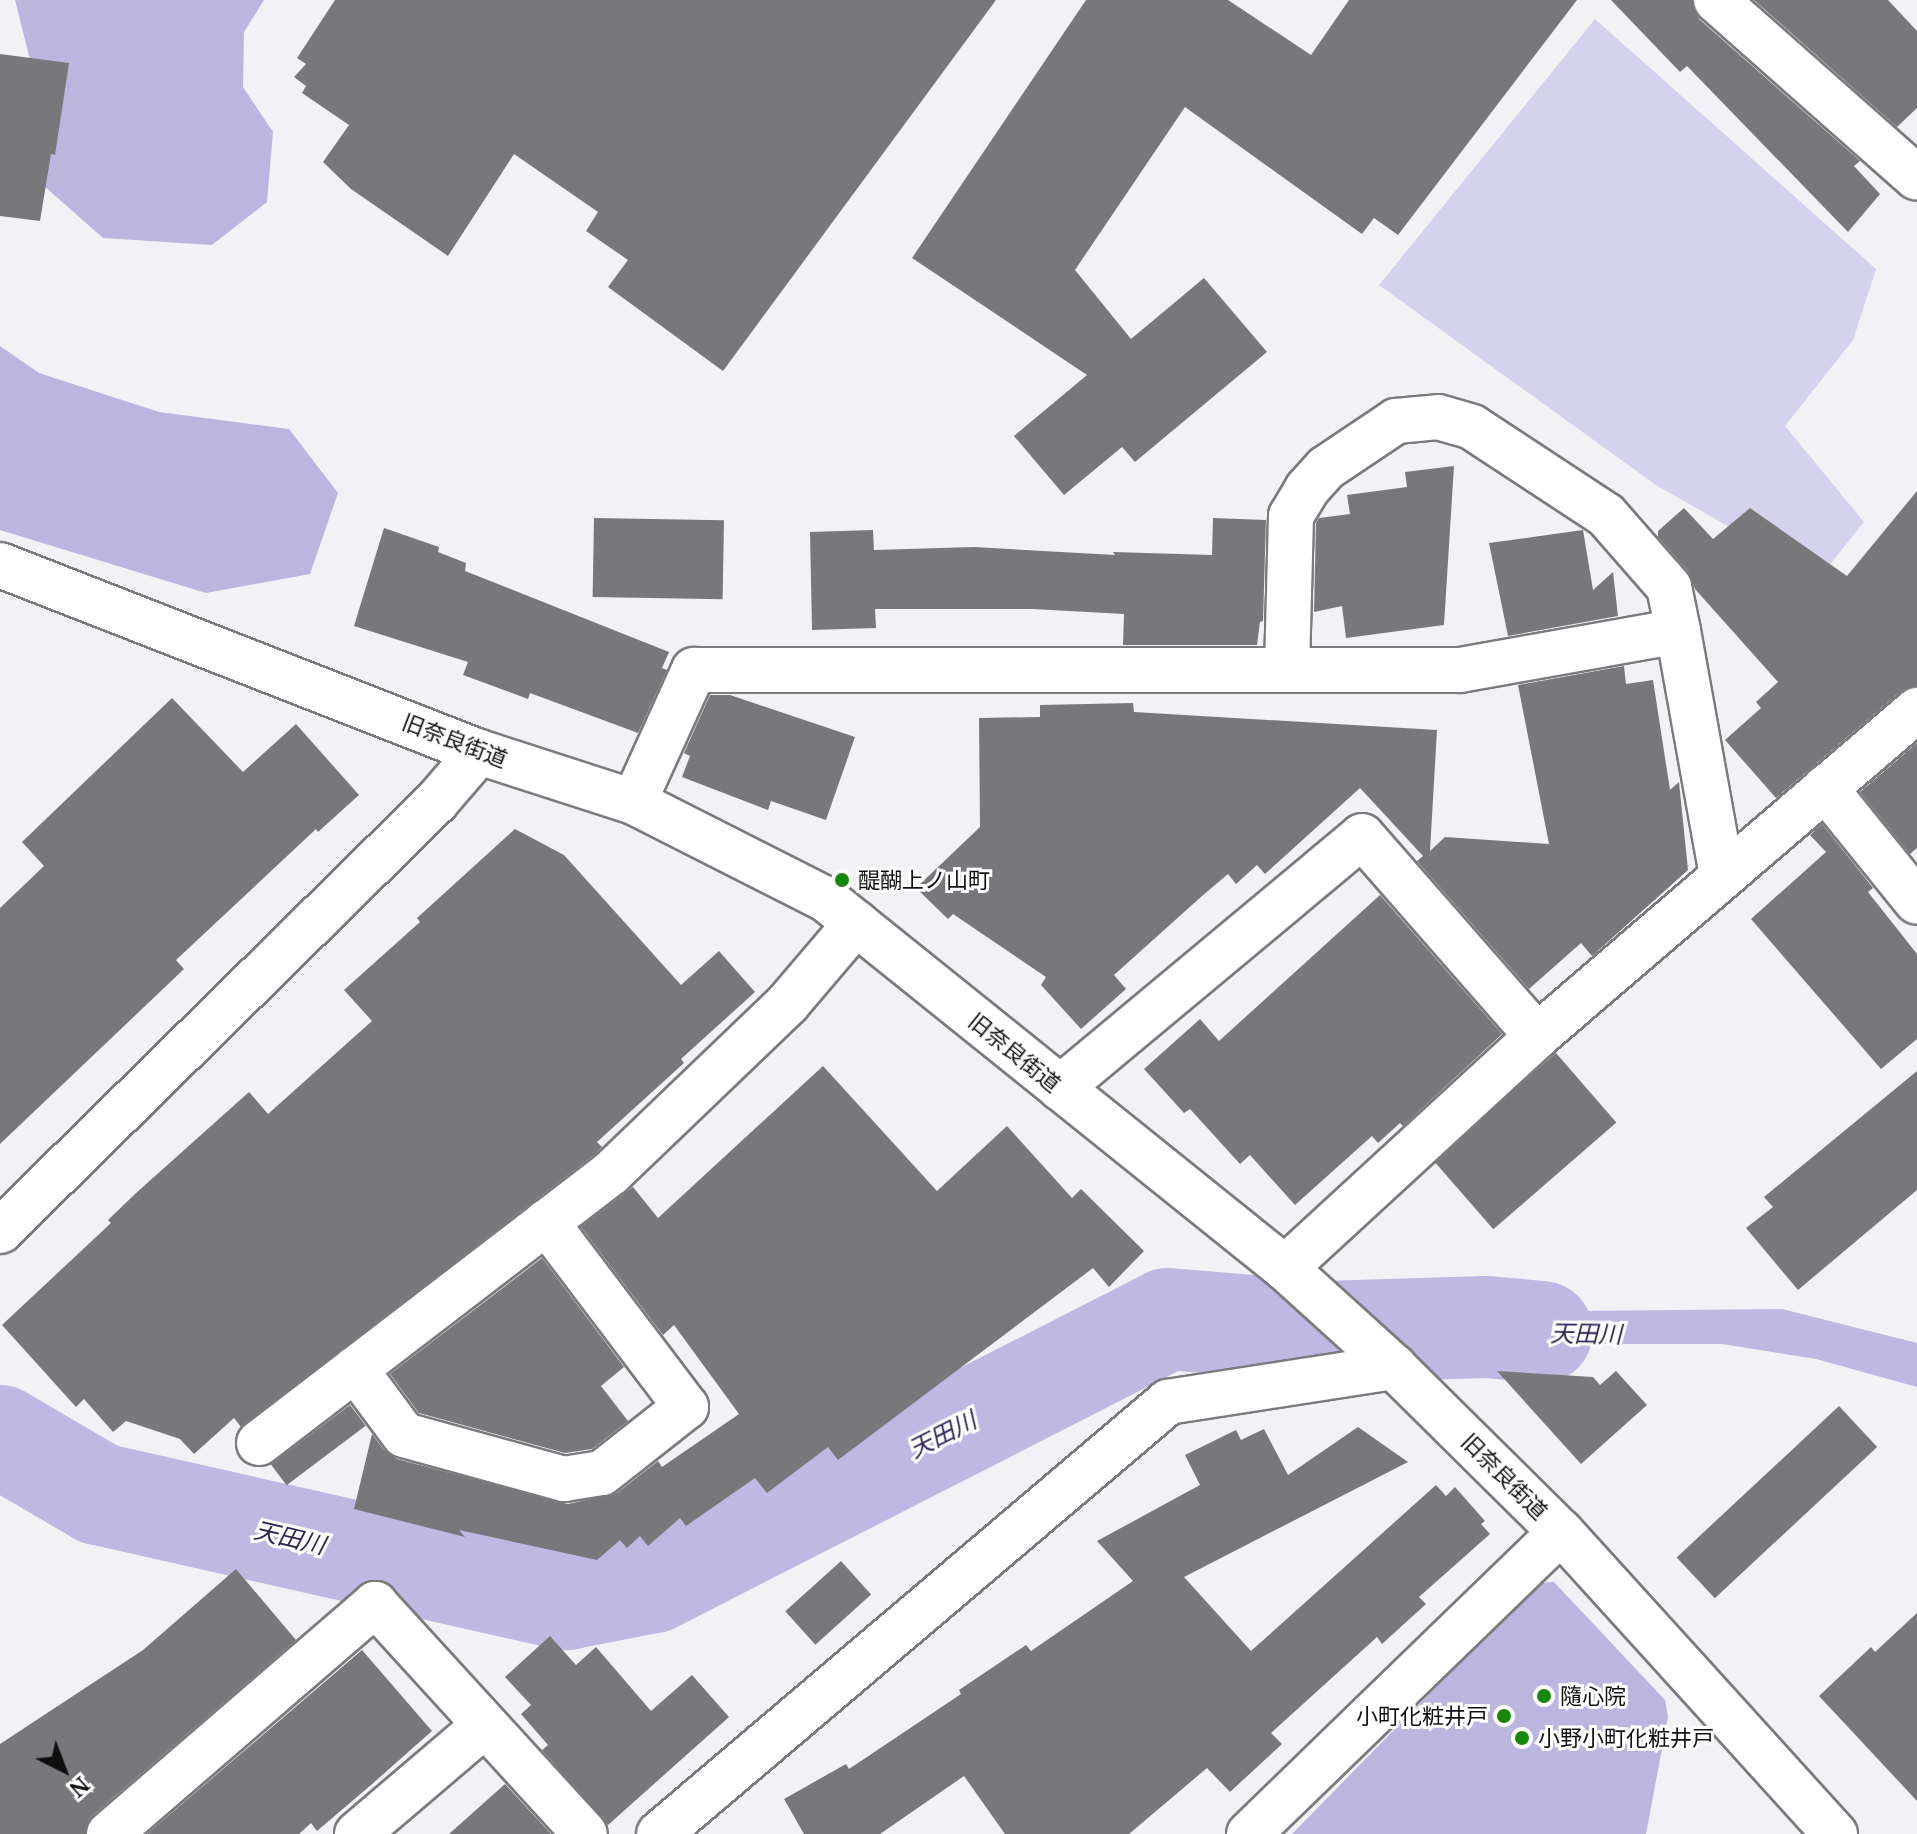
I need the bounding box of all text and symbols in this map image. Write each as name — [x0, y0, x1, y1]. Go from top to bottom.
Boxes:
street label: 旧奈良街道 — [399, 708, 511, 772]
place label: 醍醐上ノ山町 — [858, 867, 990, 893]
marker: 醍醐上ノ山町 — [833, 871, 851, 889]
street label: 旧奈良街道 — [964, 1007, 1066, 1097]
water label: 天田川 — [1550, 1318, 1622, 1348]
water label: 天田川 — [903, 1405, 981, 1463]
street label: 旧奈良街道 — [1457, 1428, 1553, 1524]
water label: 天田川 — [252, 1515, 328, 1559]
place label: 隨心院 — [1560, 1683, 1626, 1709]
marker: 隨心院 — [1535, 1687, 1553, 1705]
place label: 小町化粧井戸 — [1356, 1703, 1488, 1729]
marker: 小町化粧井戸 — [1495, 1707, 1513, 1725]
place label: 小野小町化粧井戸 — [1538, 1725, 1714, 1751]
marker: 小野小町化粧井戸 — [1513, 1729, 1531, 1747]
north arrow — [24, 1730, 104, 1810]
text: N — [64, 1771, 97, 1805]

